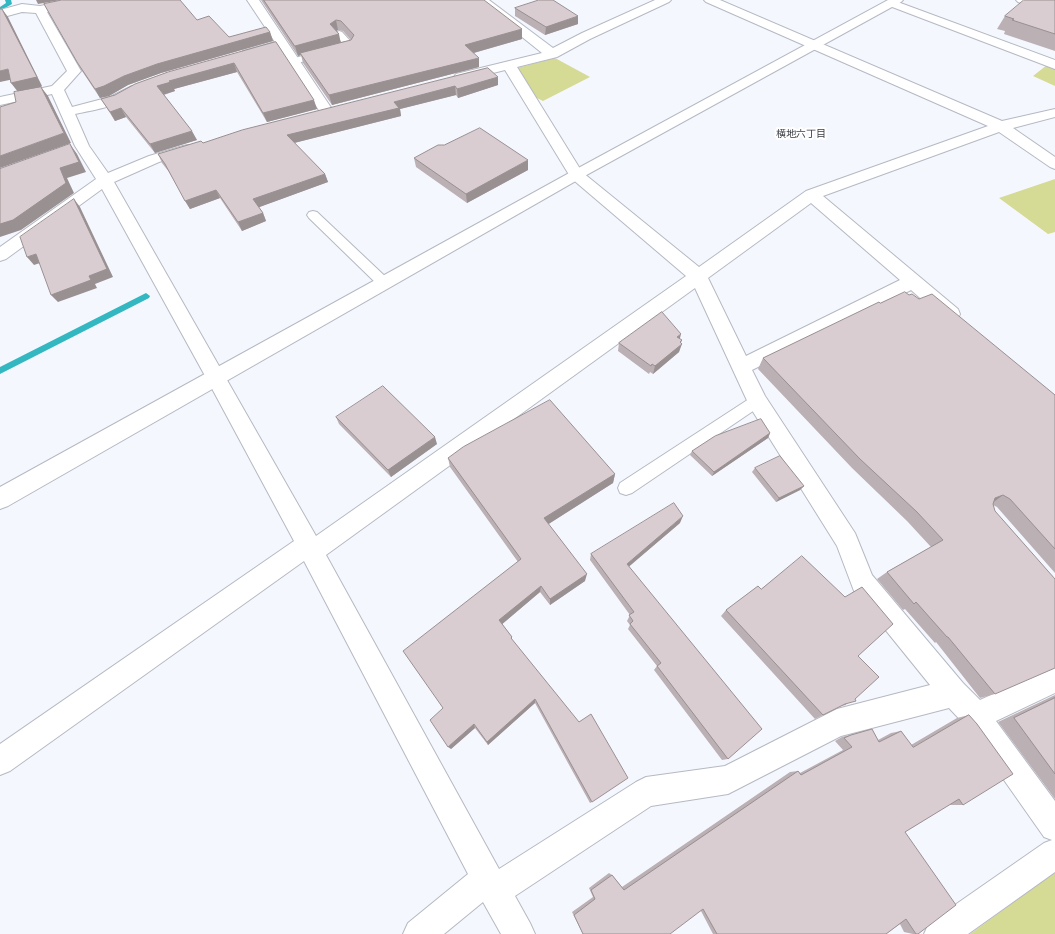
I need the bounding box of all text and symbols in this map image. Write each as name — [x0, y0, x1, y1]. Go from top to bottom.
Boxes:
district label: 横地六丁目 — [776, 128, 826, 140]

